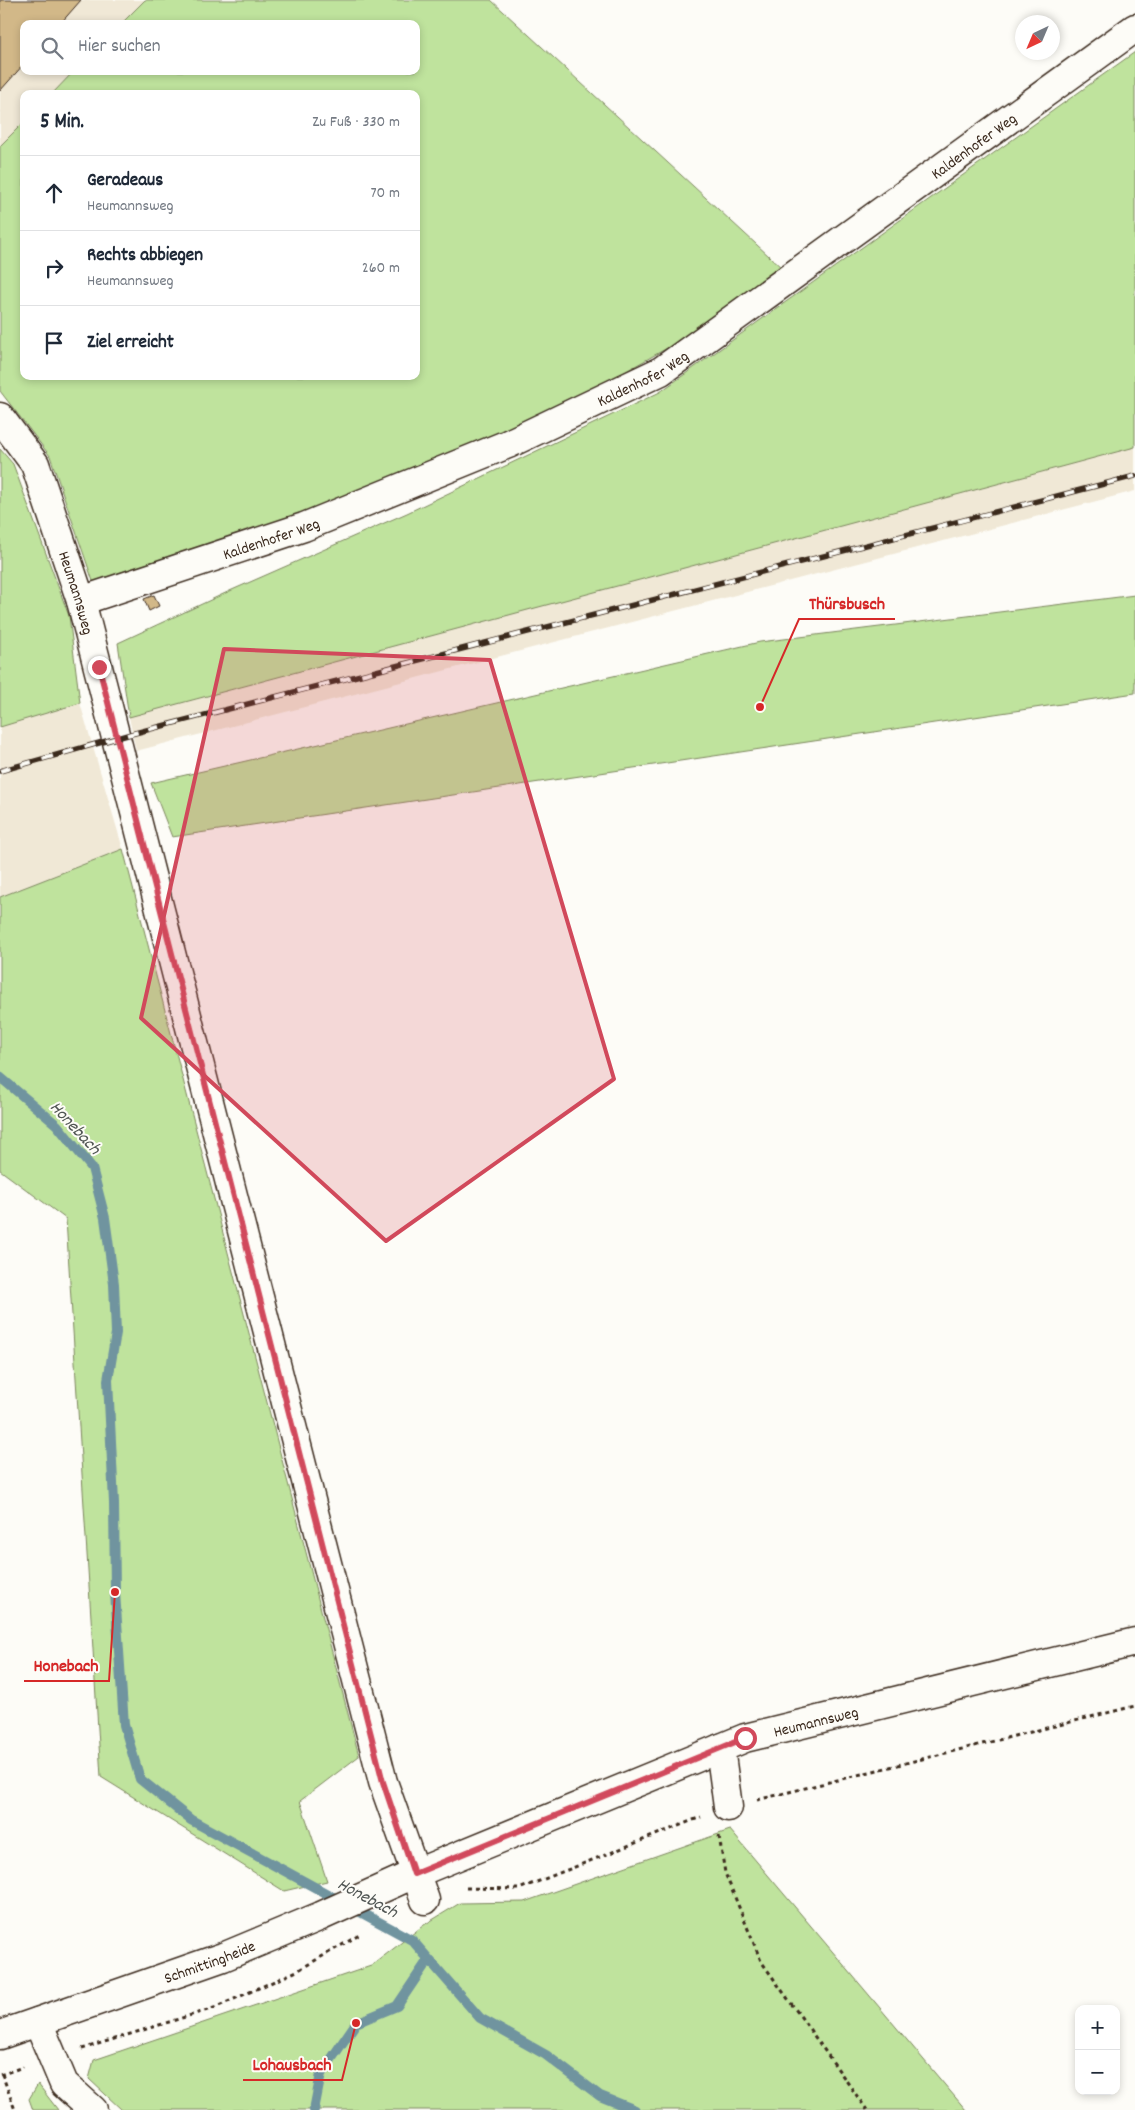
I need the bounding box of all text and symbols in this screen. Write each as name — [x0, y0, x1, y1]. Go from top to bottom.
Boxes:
north arrow — [1015, 15, 1060, 60]
search box — [20, 20, 420, 75]
icon: search — [38, 34, 66, 62]
text: Hier suchen — [78, 34, 161, 61]
text: 5 Min. — [40, 108, 84, 138]
street label: Kaldenhofer Weg — [927, 108, 1022, 186]
text: Zu Fuß · 330 m — [312, 111, 400, 134]
text: Geradeaus — [87, 168, 163, 195]
icon: ahead — [40, 179, 68, 207]
text: 70 m — [370, 182, 400, 205]
text: Heumannsweg — [87, 195, 174, 218]
text: Rechts abbiegen — [87, 243, 203, 270]
icon: right — [40, 254, 68, 282]
text: 260 m — [362, 257, 400, 280]
text: Heumannsweg — [87, 270, 174, 293]
icon: arrive — [40, 329, 68, 357]
text: Ziel erreicht — [87, 330, 174, 357]
street label: Kaldenhofer Weg — [594, 346, 694, 414]
street label: Kaldenhofer Weg — [220, 513, 324, 567]
street label: Heumannsweg — [51, 548, 98, 638]
callout: Thürsbusch — [799, 586, 895, 619]
text: Thürsbusch — [809, 593, 885, 618]
route end — [88, 656, 111, 679]
water label: Honebach — [43, 1096, 106, 1162]
callout: Honebach — [24, 1648, 109, 1681]
text: Honebach — [33, 1655, 99, 1680]
street label: Heumannsweg — [771, 1702, 861, 1745]
route start — [734, 1727, 757, 1750]
water label: Honebach — [332, 1873, 402, 1926]
street label: Schmittingheide — [161, 1936, 259, 1991]
map controls — [1075, 2005, 1120, 2095]
button: + — [1075, 2005, 1120, 2050]
callout: Lohausbach — [243, 2047, 342, 2080]
button: − — [1075, 2050, 1120, 2095]
text: Lohausbach — [252, 2054, 332, 2079]

